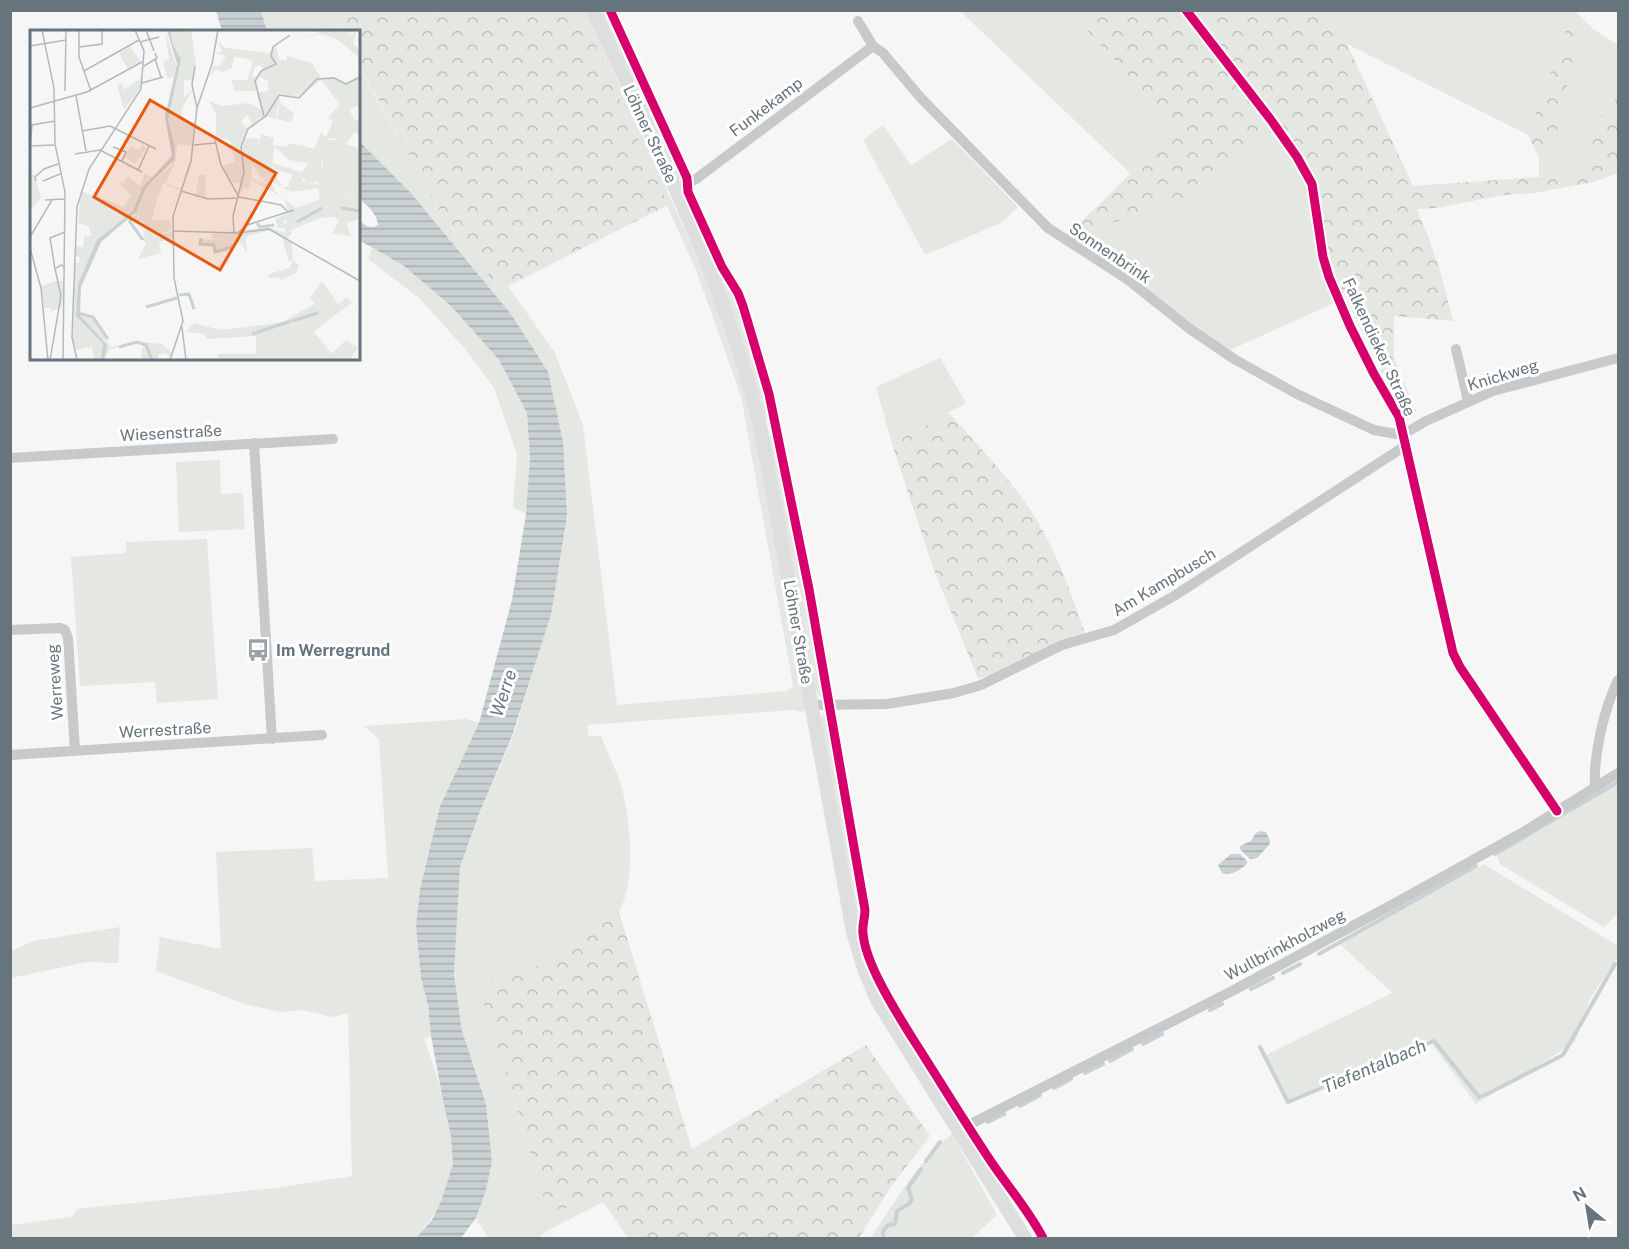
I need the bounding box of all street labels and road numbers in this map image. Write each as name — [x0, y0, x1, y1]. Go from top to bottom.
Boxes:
street label: Funkekamp — [726, 73, 806, 141]
street label: Löhner Straße — [619, 82, 681, 186]
street label: Sonnenbrink — [1065, 219, 1155, 287]
street label: Falkendieker Straße — [1339, 275, 1419, 419]
street label: Knickweg — [1465, 355, 1541, 395]
street label: Wiesenstraße — [120, 421, 222, 445]
street label: Am Kampbusch — [1109, 544, 1219, 620]
street label: Löhner Straße — [779, 578, 817, 686]
street label: Werreweg — [43, 643, 67, 721]
street label: Werrestraße — [118, 718, 212, 742]
street label: Wullbrinkholzweg — [1221, 905, 1349, 985]

